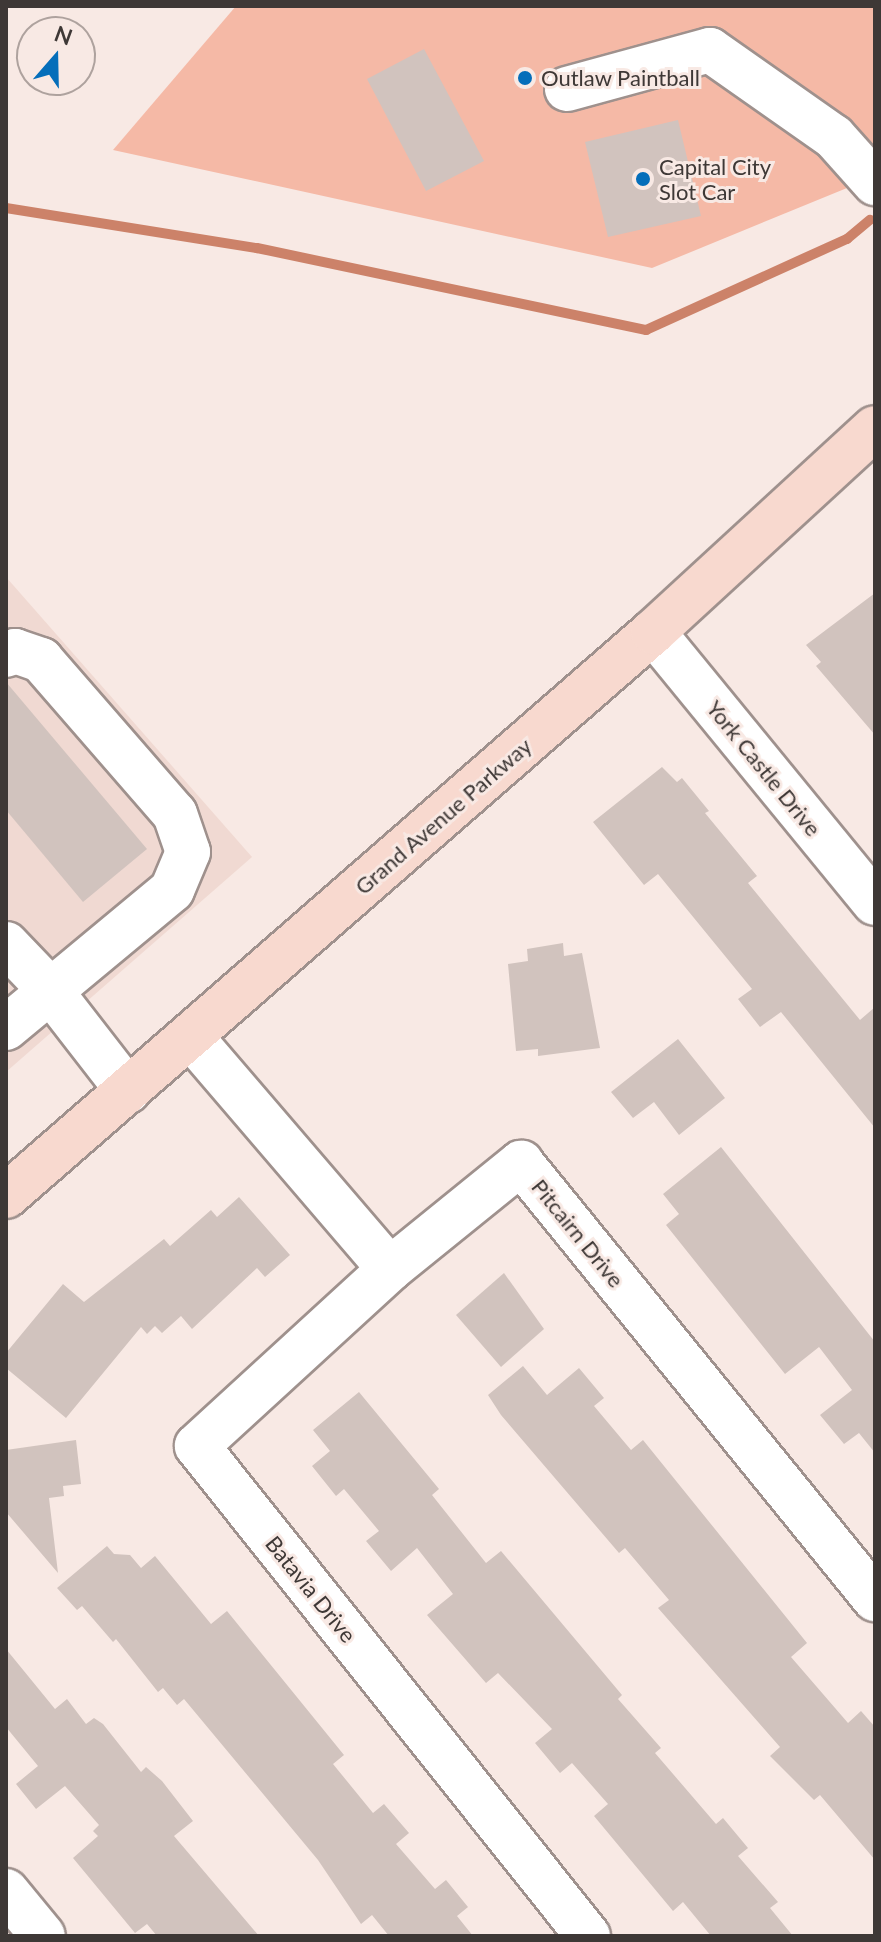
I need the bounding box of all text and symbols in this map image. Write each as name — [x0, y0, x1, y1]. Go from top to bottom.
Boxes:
north arrow — [16, 16, 96, 96]
text: N — [51, 19, 76, 50]
place label: Outlaw Paintball — [541, 65, 700, 91]
marker: Outlaw Paintball — [516, 69, 534, 87]
place label: Capital City Slot Car — [659, 153, 771, 204]
marker: Capital City Slot Car — [634, 170, 652, 188]
street label: York Castle Drive — [701, 695, 827, 841]
street label: Grand Avenue Parkway — [349, 732, 537, 900]
street label: Pitcairn Drive — [526, 1174, 630, 1292]
street label: Batavia Drive — [260, 1531, 362, 1647]

